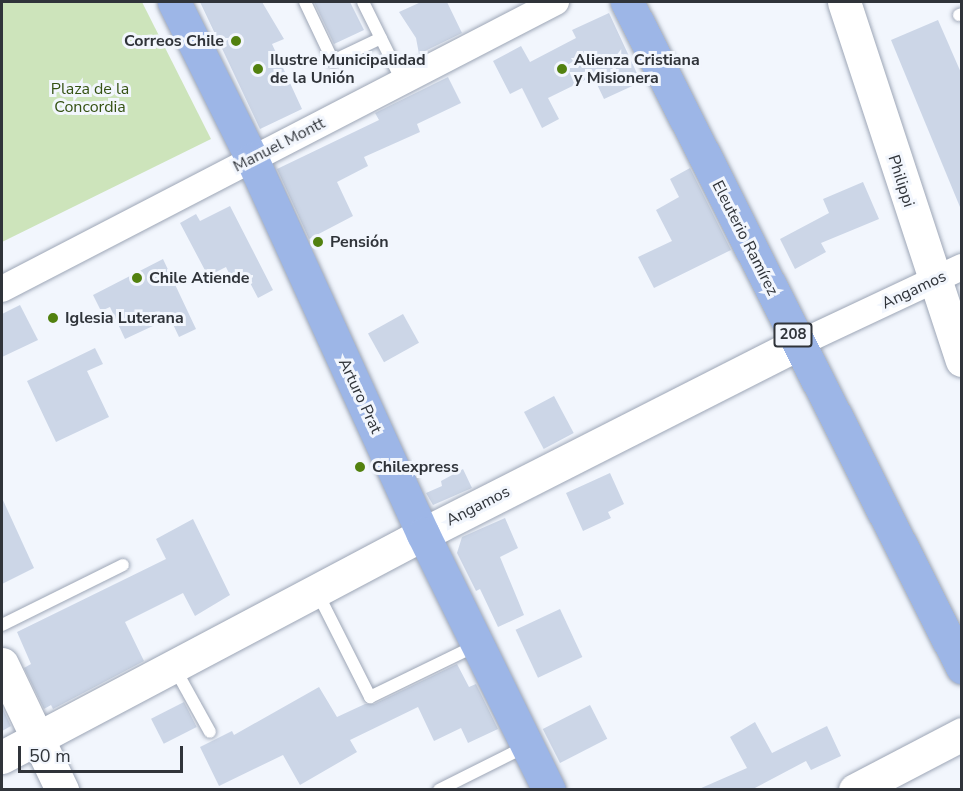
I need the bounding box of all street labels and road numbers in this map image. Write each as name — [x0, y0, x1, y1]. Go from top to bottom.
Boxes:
street label: Manuel Montt — [230, 114, 328, 176]
street label: Philippi — [884, 152, 918, 210]
street label: Eleuterio Ramírez — [708, 177, 782, 299]
street label: Angamos — [879, 267, 949, 313]
road number: 208 — [774, 323, 812, 347]
street label: Arturo Prat — [334, 355, 386, 437]
street label: Angamos — [443, 482, 513, 530]

